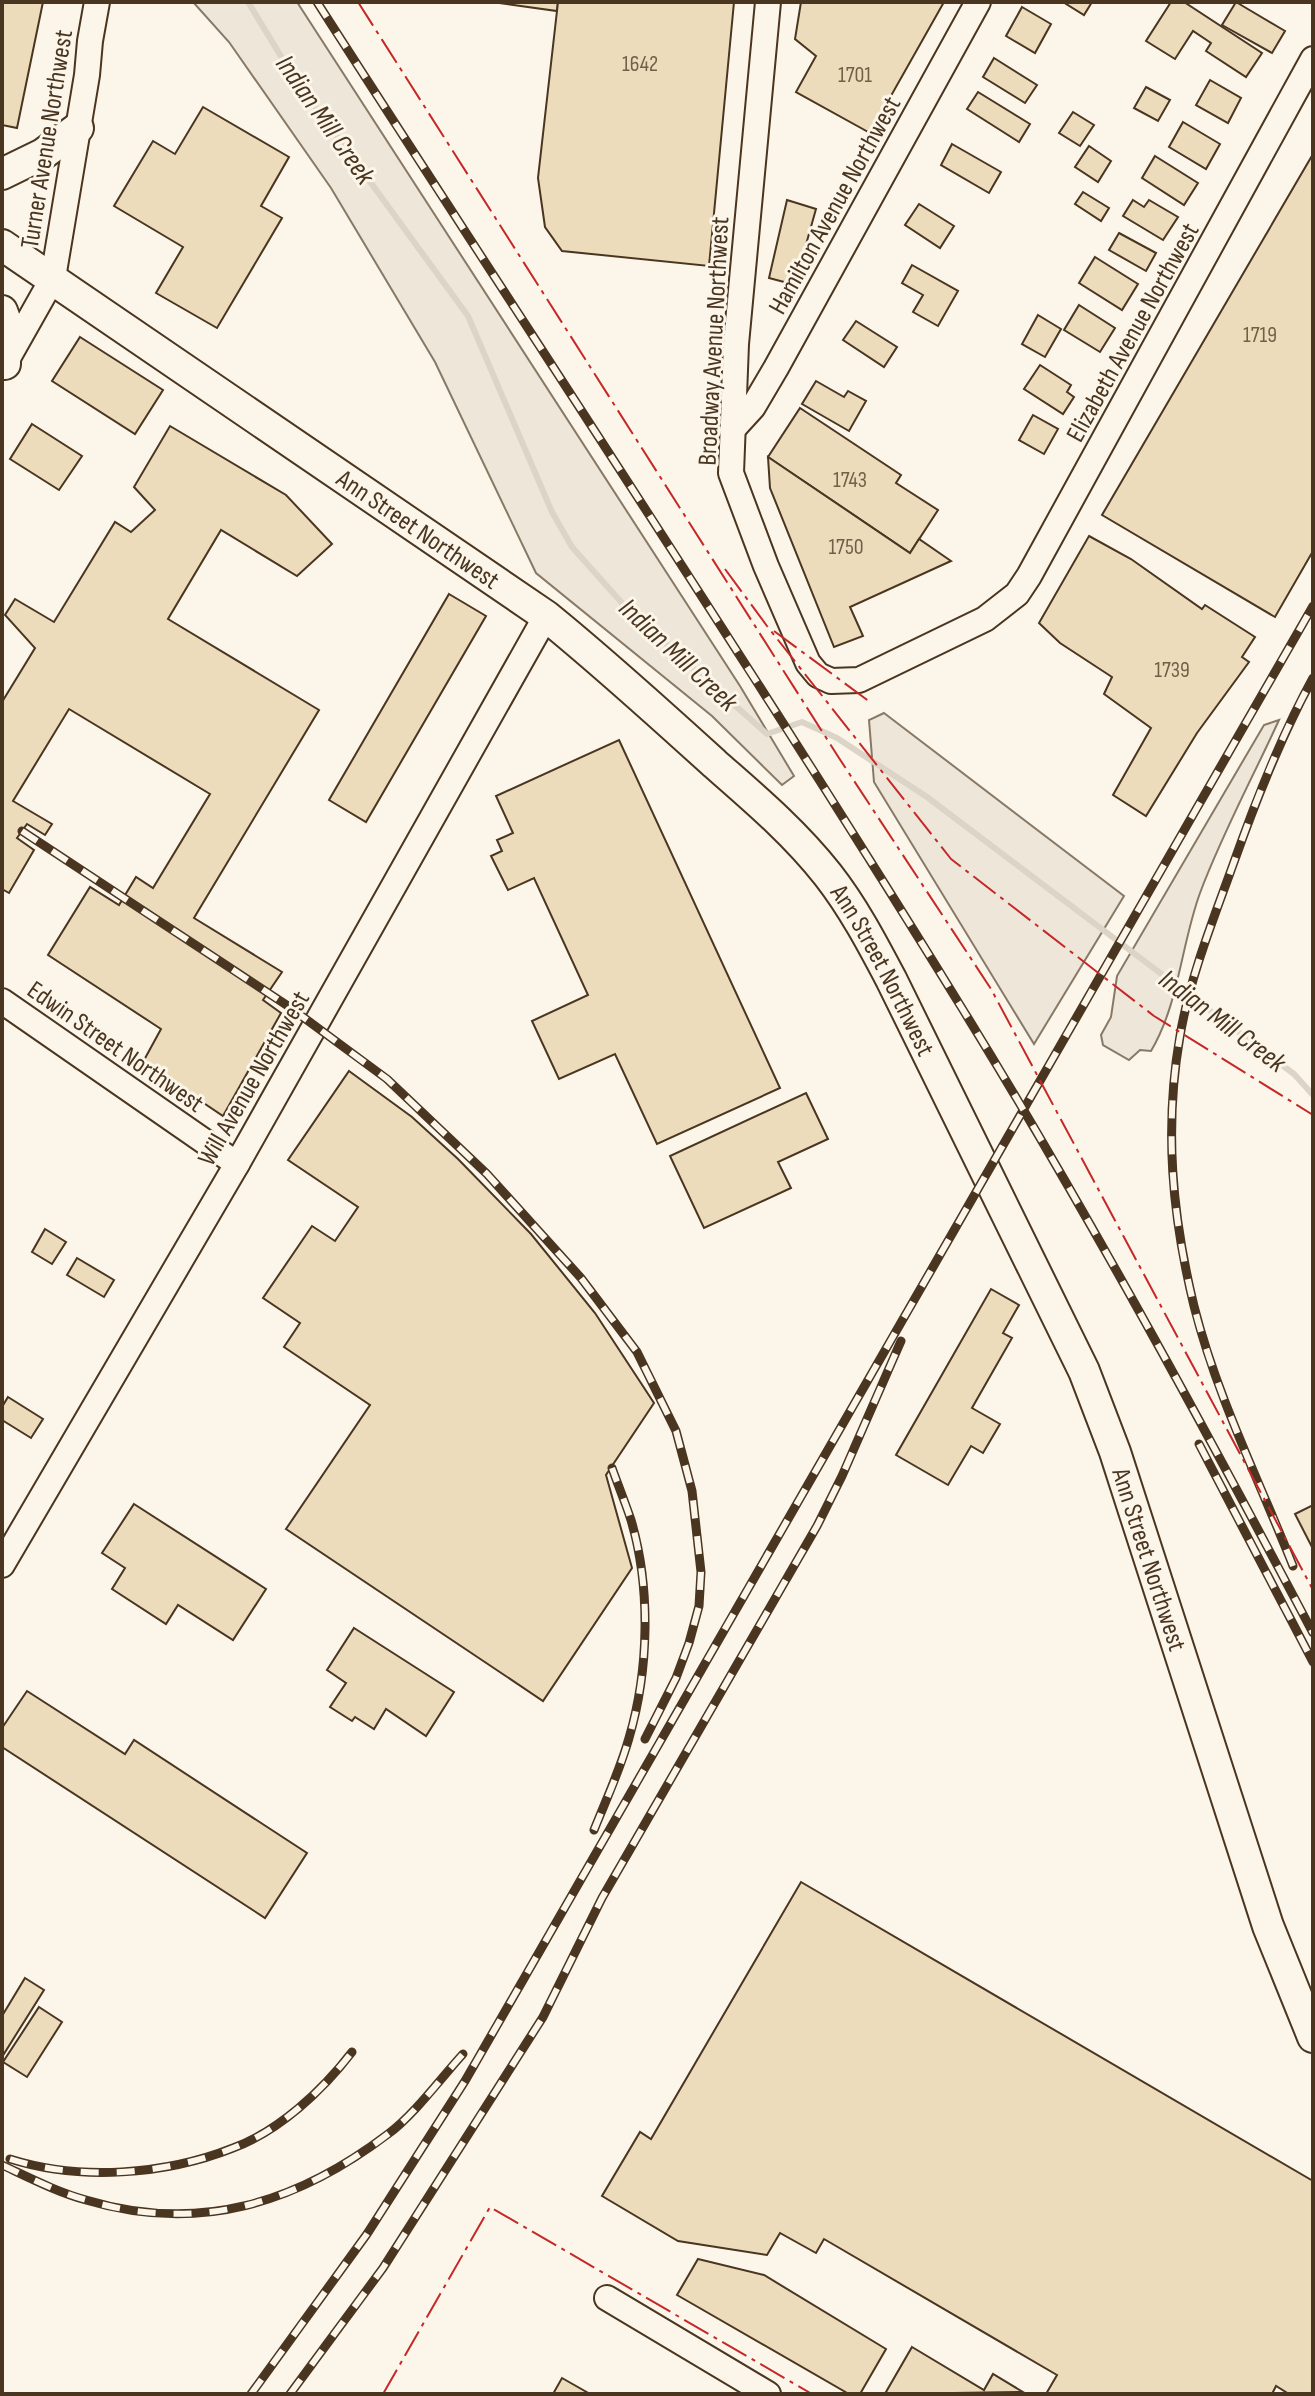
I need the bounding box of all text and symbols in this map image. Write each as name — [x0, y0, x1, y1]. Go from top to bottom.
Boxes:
street label: Turner Avenue Northwest — [15, 28, 80, 251]
water label: Indian Mill Creek — [268, 49, 382, 192]
house number: 1642 — [622, 51, 658, 78]
house number: 1701 — [838, 62, 872, 89]
street label: Hamilton Avenue Northwest — [763, 91, 908, 320]
street label: Broadway Avenue Northwest — [692, 216, 737, 466]
street label: Elizabeth Avenue Northwest — [1060, 218, 1206, 448]
house number: 1719 — [1243, 322, 1277, 349]
street label: Ann Street Northwest — [329, 463, 505, 597]
house number: 1743 — [833, 467, 867, 494]
house number: 1750 — [828, 534, 864, 561]
water label: Indian Mill Creek — [612, 592, 745, 719]
house number: 1739 — [1154, 657, 1190, 684]
street label: Ann Street Northwest — [823, 878, 941, 1062]
water label: Indian Mill Creek — [1152, 963, 1293, 1081]
street label: Edwin Street Northwest — [21, 975, 209, 1120]
street label: Will Avenue Northwest — [192, 986, 317, 1172]
street label: Ann Street Northwest — [1104, 1464, 1192, 1655]

